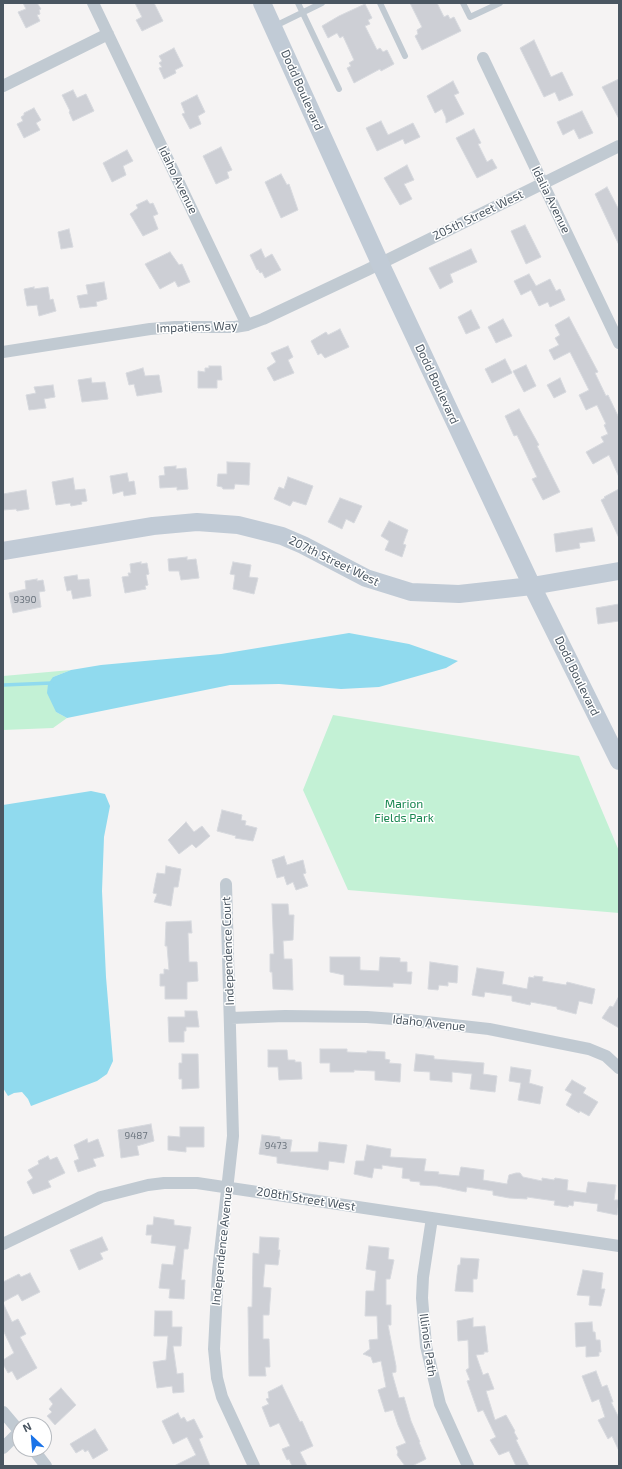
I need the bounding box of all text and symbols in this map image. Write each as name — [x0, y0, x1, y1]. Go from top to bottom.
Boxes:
street label: Dodd Boulevard — [278, 47, 326, 133]
street label: Idaho Avenue — [155, 144, 201, 216]
street label: Idalia Avenue — [529, 164, 573, 236]
street label: 205th Street West — [430, 187, 526, 243]
street label: Impatiens Way — [156, 318, 238, 336]
street label: Dodd Boulevard — [412, 342, 462, 426]
street label: 207th Street West — [287, 533, 381, 589]
house number: 9390 — [13, 594, 37, 606]
street label: Dodd Boulevard — [552, 634, 602, 718]
park label: Marion Fields Park — [374, 797, 434, 825]
street label: Independence Court — [219, 896, 237, 1006]
street label: Idaho Avenue — [392, 1012, 466, 1034]
house number: 9487 — [124, 1130, 148, 1142]
house number: 9473 — [265, 1140, 287, 1152]
street label: 208th Street West — [256, 1184, 356, 1214]
street label: Independence Avenue — [209, 1186, 235, 1306]
street label: Illinois Path — [416, 1312, 440, 1378]
north arrow — [12, 1417, 52, 1457]
text: N — [21, 1419, 33, 1434]

